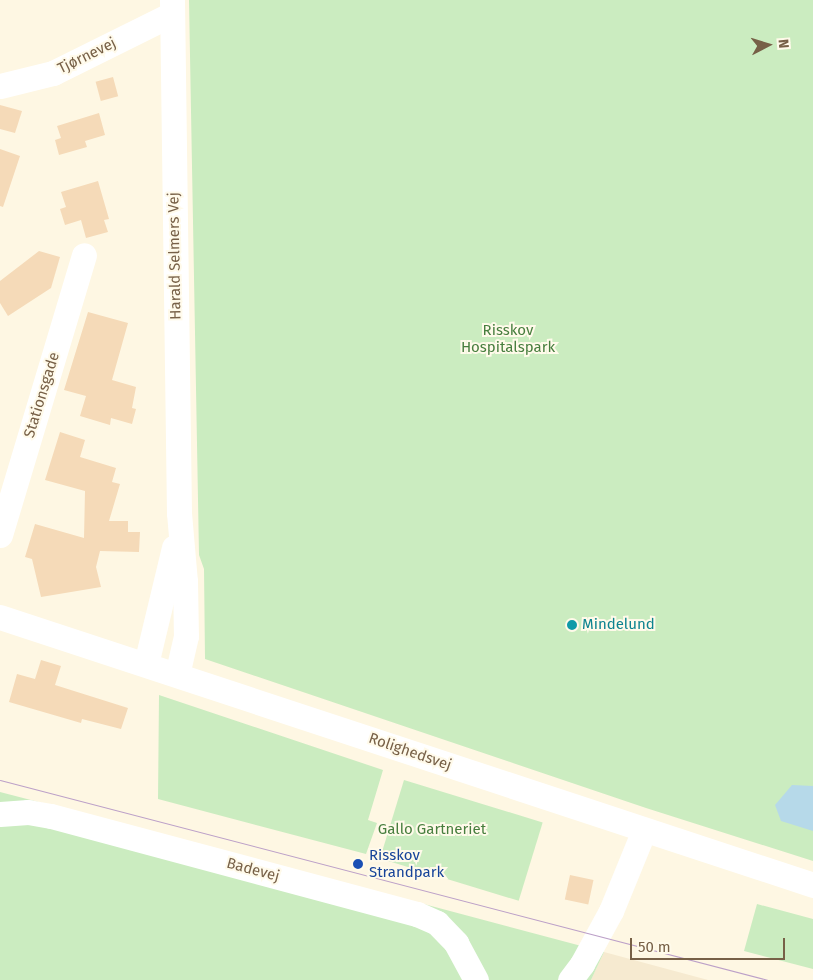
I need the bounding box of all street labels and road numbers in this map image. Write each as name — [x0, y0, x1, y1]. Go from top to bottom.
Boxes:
street label: Tjørnevej — [55, 34, 119, 78]
street label: Harald Selmers Vej — [165, 192, 185, 320]
street label: Stationsgade — [20, 350, 64, 440]
street label: Rolighedsvej — [366, 729, 454, 775]
street label: Badevej — [225, 854, 281, 886]

